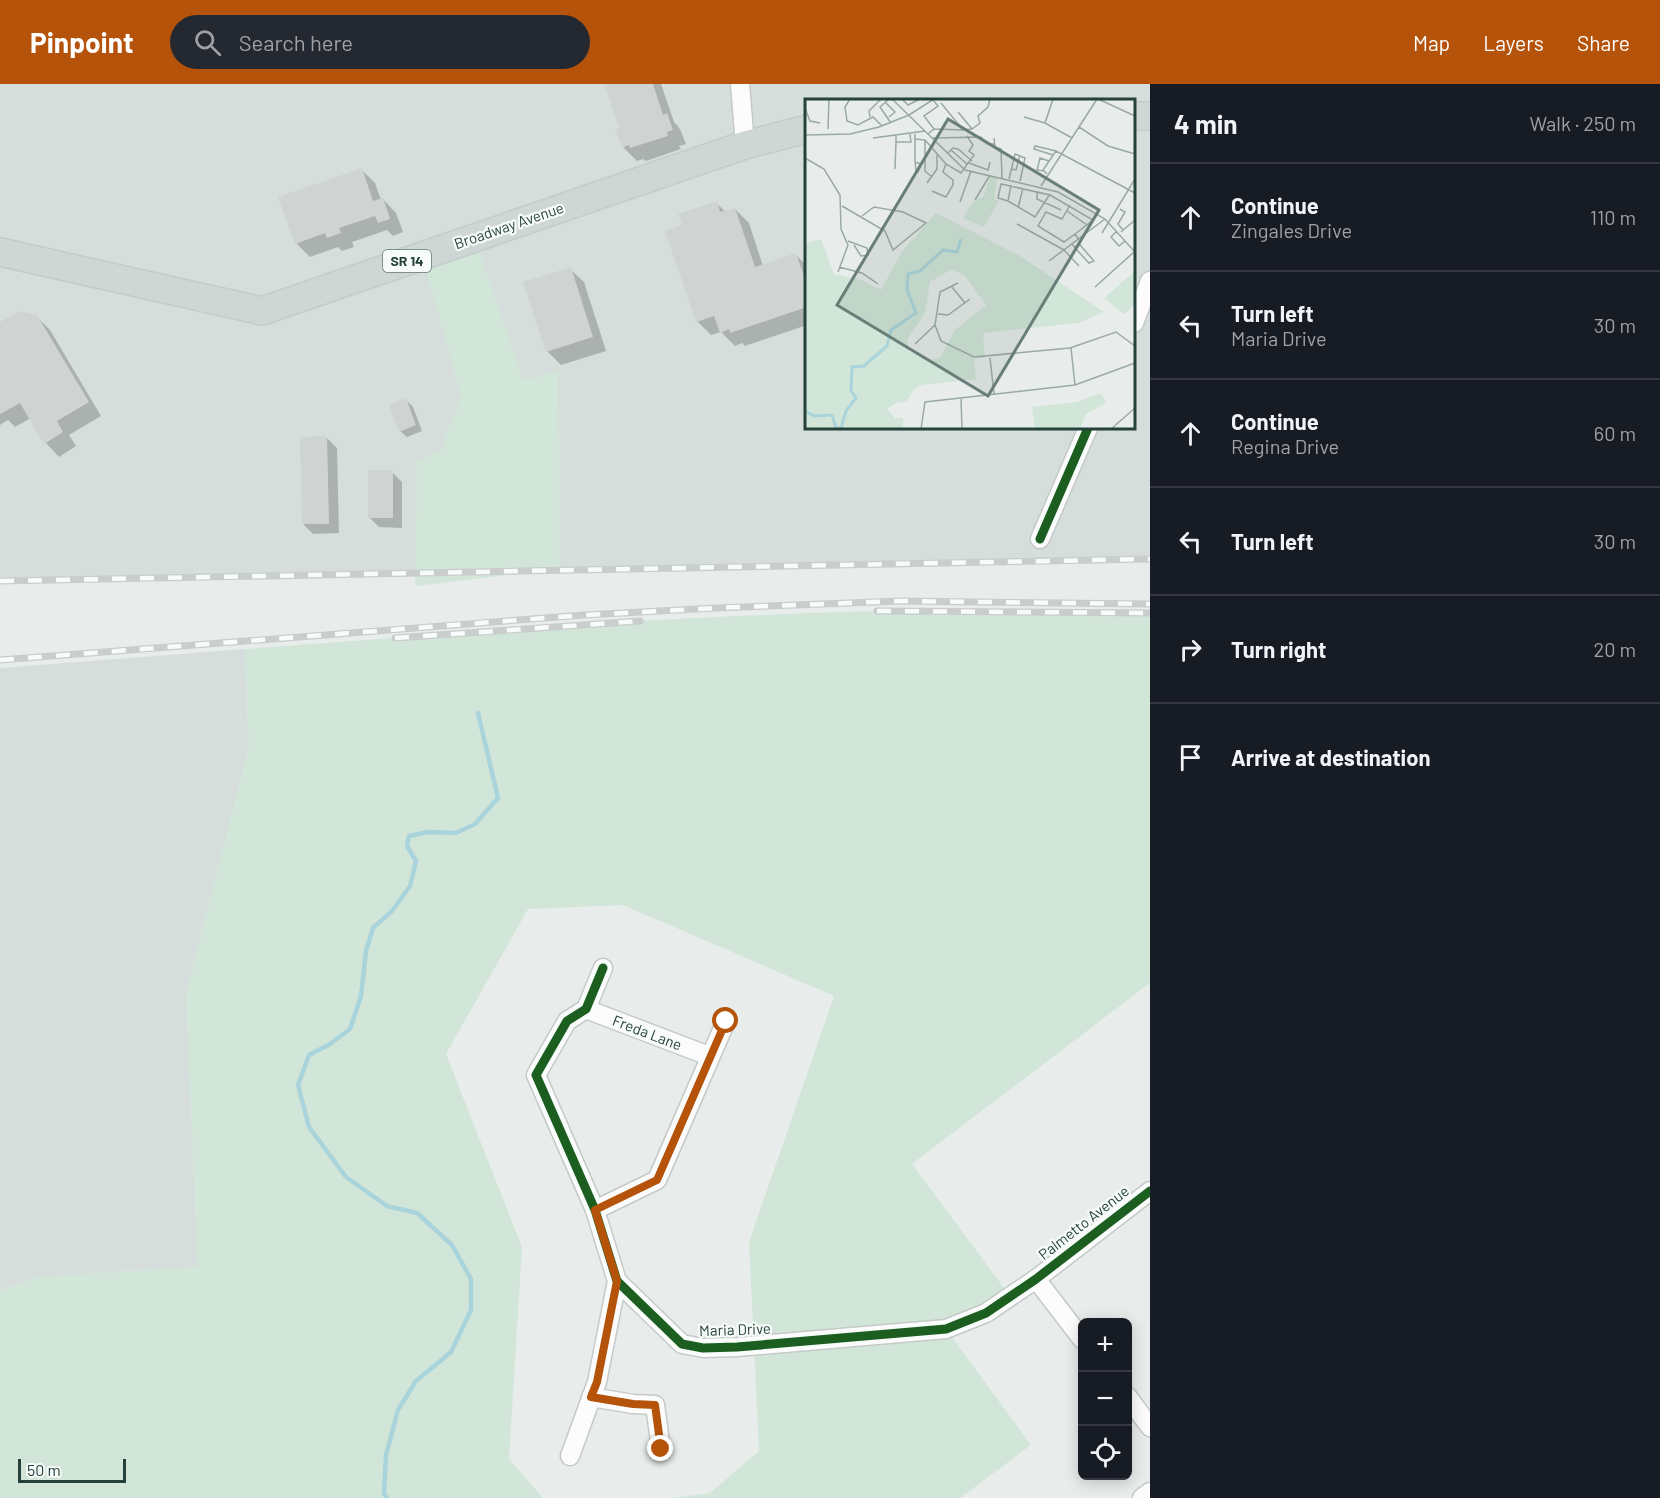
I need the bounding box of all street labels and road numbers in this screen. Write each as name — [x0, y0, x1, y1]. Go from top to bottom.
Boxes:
street label: Broadway Avenue — [452, 198, 566, 252]
road number: SR 14 — [383, 250, 431, 272]
street label: Freda Lane — [610, 1011, 685, 1054]
street label: Palmetto Avenue — [1035, 1181, 1132, 1263]
street label: Maria Drive — [699, 1319, 771, 1339]

